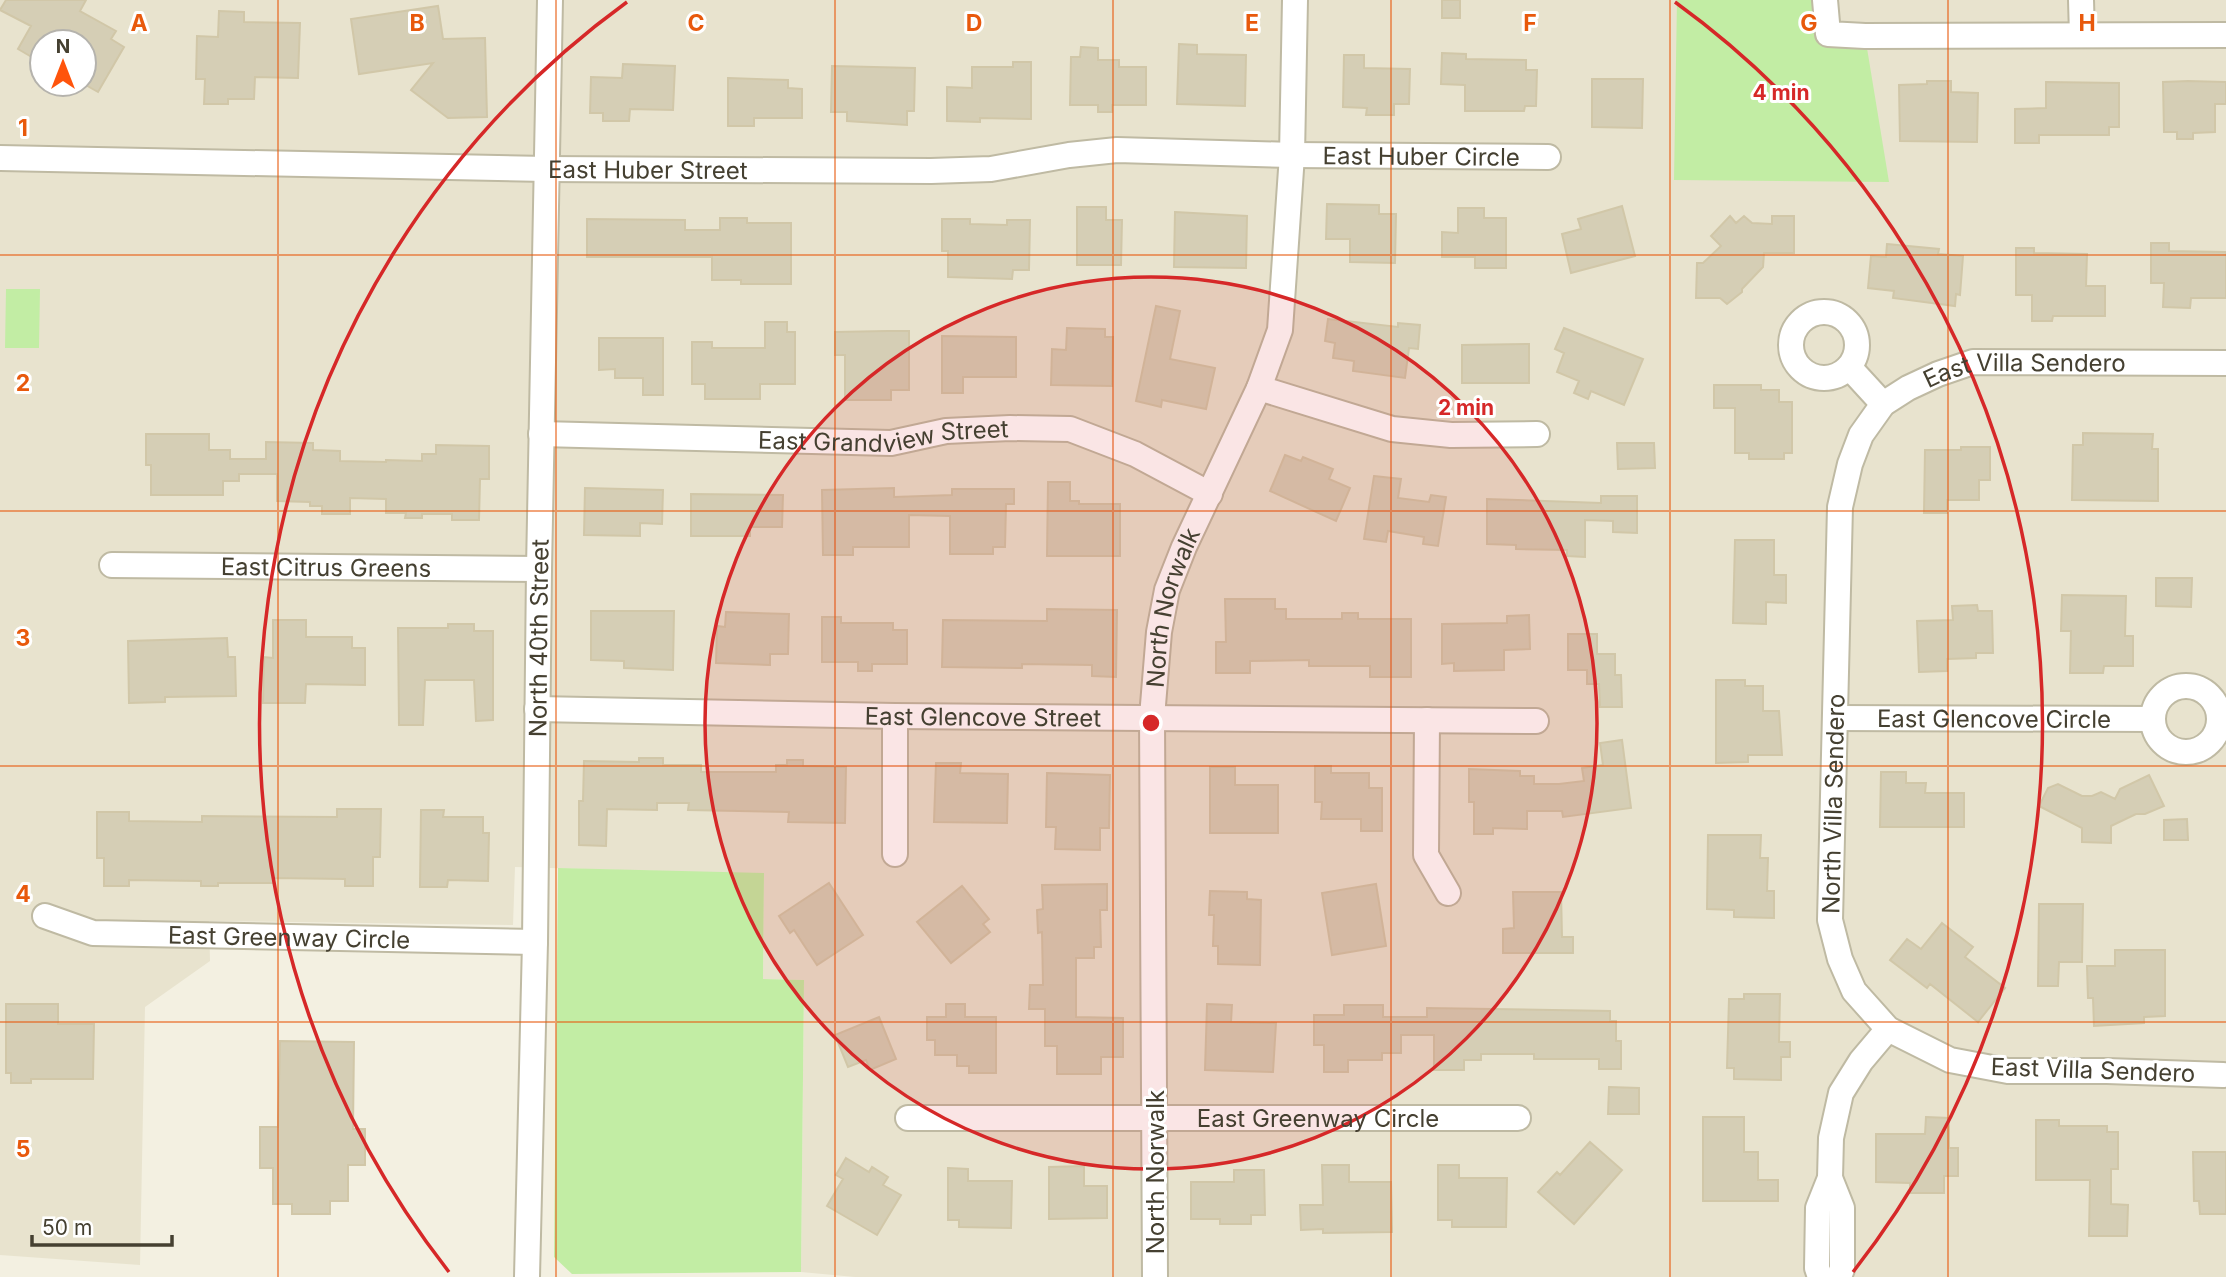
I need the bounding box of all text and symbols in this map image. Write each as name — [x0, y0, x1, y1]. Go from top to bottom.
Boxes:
text: A — [130, 9, 148, 37]
text: B — [409, 9, 425, 37]
text: C — [687, 9, 705, 37]
text: D — [966, 9, 982, 37]
text: E — [1245, 9, 1259, 37]
text: F — [1523, 9, 1537, 37]
text: G — [1800, 9, 1818, 37]
text: H — [2078, 9, 2096, 37]
north arrow — [28, 28, 98, 98]
text: N — [56, 35, 70, 58]
text: 4 min — [1752, 80, 1810, 105]
text: 1 — [18, 114, 28, 142]
street label: East Huber Circle — [1323, 141, 1520, 171]
street label: East Huber Street — [548, 155, 748, 185]
street label: East Villa Sendero — [1918, 347, 2126, 394]
text: 2 — [16, 369, 30, 397]
text: 2 min — [1438, 395, 1494, 420]
street label: East Grandview Street — [758, 414, 1009, 458]
street label: North Norwalk — [1140, 523, 1206, 689]
street label: North 40th Street — [523, 539, 554, 737]
street label: East Citrus Greens — [221, 552, 431, 582]
text: 3 — [16, 624, 30, 652]
street label: North Villa Sendero — [1816, 693, 1850, 914]
street label: East Glencove Street — [865, 701, 1101, 732]
street label: East Glencove Circle — [1877, 704, 2111, 733]
centre of rings — [1139, 711, 1163, 735]
text: 4 — [15, 880, 31, 908]
street label: East Greenway Circle — [168, 920, 411, 954]
street label: East Villa Sendero — [1990, 1052, 2196, 1088]
street label: North Norwalk — [1141, 1090, 1170, 1254]
street label: East Greenway Circle — [1197, 1104, 1439, 1133]
text: 5 — [16, 1135, 30, 1163]
scale bar — [32, 1204, 172, 1248]
text: 50 m — [42, 1215, 92, 1240]

